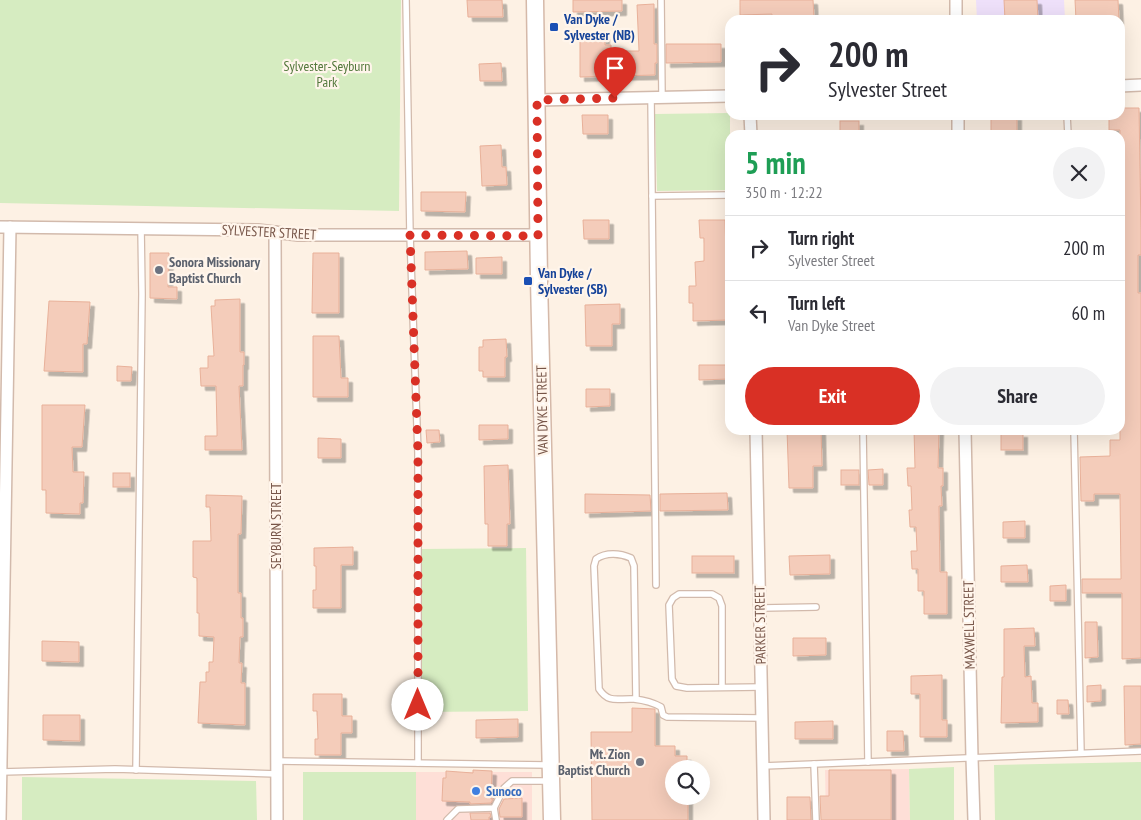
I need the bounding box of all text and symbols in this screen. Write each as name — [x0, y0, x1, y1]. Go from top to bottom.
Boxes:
place label: Van Dyke / Sylvester (NB) — [563, 10, 635, 44]
marker: Van Dyke / Sylvester (NB) — [548, 21, 560, 33]
text: 200 m — [828, 31, 909, 77]
icon: right — [745, 35, 810, 100]
pin — [594, 47, 636, 98]
icon: arrive — [601, 54, 629, 82]
park label: Sylvester-Seyburn Park — [284, 57, 370, 91]
text: Sylvester Street — [828, 75, 947, 103]
text: 5 min — [745, 143, 806, 182]
button: close — [1053, 147, 1105, 199]
text: 350 m · 12:22 — [745, 182, 823, 202]
street label: SYLVESTER STREET — [221, 221, 317, 244]
text: Turn right — [788, 226, 854, 250]
icon: right — [745, 234, 773, 262]
text: 200 m — [1063, 236, 1105, 260]
text: Sylvester Street — [788, 250, 875, 270]
place label: Sonora Missionary Baptist Church — [169, 253, 260, 287]
marker: Sonora Missionary Baptist Church — [153, 264, 165, 276]
place label: Van Dyke / Sylvester (SB) — [537, 264, 607, 298]
marker: Van Dyke / Sylvester (SB) — [522, 275, 534, 287]
text: Turn left — [788, 291, 845, 315]
icon: left — [745, 299, 773, 327]
text: 60 m — [1072, 301, 1105, 325]
text: Van Dyke Street — [788, 315, 875, 335]
street label: VAN DYKE STREET — [532, 364, 552, 456]
button: Exit — [745, 367, 920, 425]
button: Share — [930, 367, 1105, 425]
street label: SEYBURN STREET — [267, 482, 285, 569]
street label: MAXWELL STREET — [959, 580, 979, 670]
street label: PARKER STREET — [750, 585, 770, 665]
position arrow — [391, 678, 443, 730]
place label: Mt. Zion Baptist Church — [558, 745, 630, 779]
marker: Mt. Zion Baptist Church — [634, 756, 646, 768]
map controls — [665, 760, 710, 805]
button: search — [665, 760, 710, 805]
place label: Sunoco — [486, 782, 522, 800]
marker: Sunoco — [470, 785, 482, 797]

